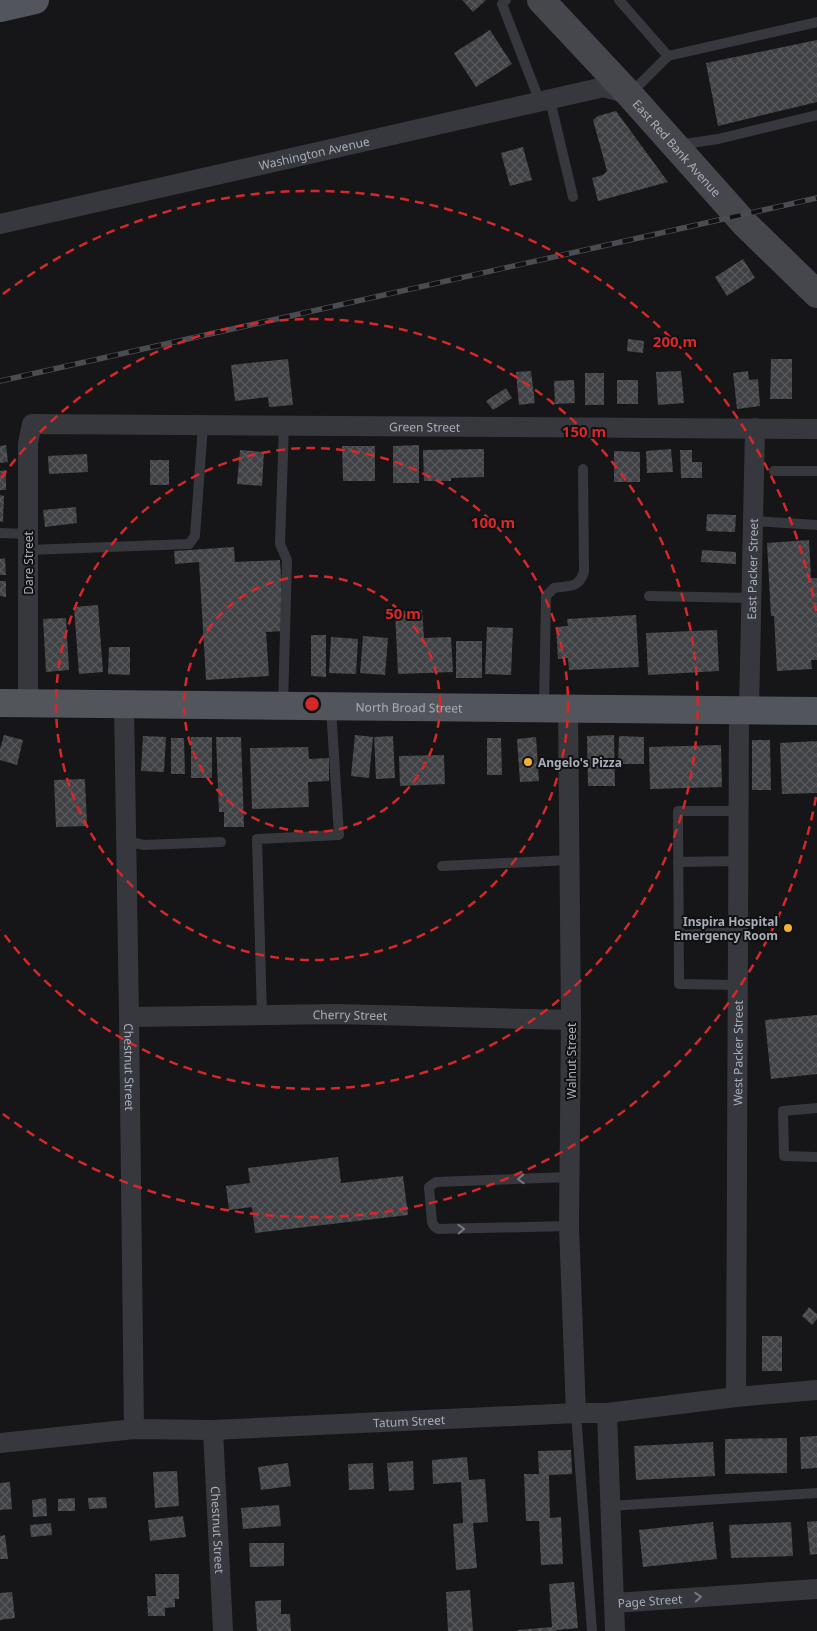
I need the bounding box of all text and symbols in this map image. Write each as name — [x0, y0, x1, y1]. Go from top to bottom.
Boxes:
street label: East Red Bank Avenue — [629, 96, 725, 200]
street label: Washington Avenue — [257, 132, 371, 174]
text: 200 m — [653, 331, 697, 351]
street label: Green Street — [389, 418, 461, 435]
text: 150 m — [562, 421, 606, 441]
text: 100 m — [471, 512, 515, 532]
street label: East Packer Street — [742, 518, 762, 620]
street label: Dare Street — [20, 531, 37, 595]
text: 50 m — [385, 603, 421, 623]
centre of rings — [303, 695, 321, 713]
street label: North Broad Street — [355, 698, 463, 716]
place label: Angelo's Pizza — [538, 754, 622, 771]
marker: Angelo's Pizza — [522, 756, 534, 768]
place label: Inspira Hospital Emergency Room — [674, 913, 778, 944]
marker: Inspira Hospital Emergency Room — [782, 922, 794, 934]
street label: West Packer Street — [729, 1000, 746, 1106]
street label: Cherry Street — [313, 1005, 388, 1024]
street label: Walnut Street — [563, 1022, 580, 1099]
street label: Chestnut Street — [121, 1023, 139, 1112]
one-way arrow — [517, 1173, 525, 1184]
one-way arrow — [457, 1223, 465, 1234]
street label: Tatum Street — [373, 1411, 446, 1431]
street label: Chestnut Street — [207, 1486, 229, 1575]
street label: Page Street — [617, 1590, 684, 1611]
one-way arrow — [694, 1592, 702, 1603]

